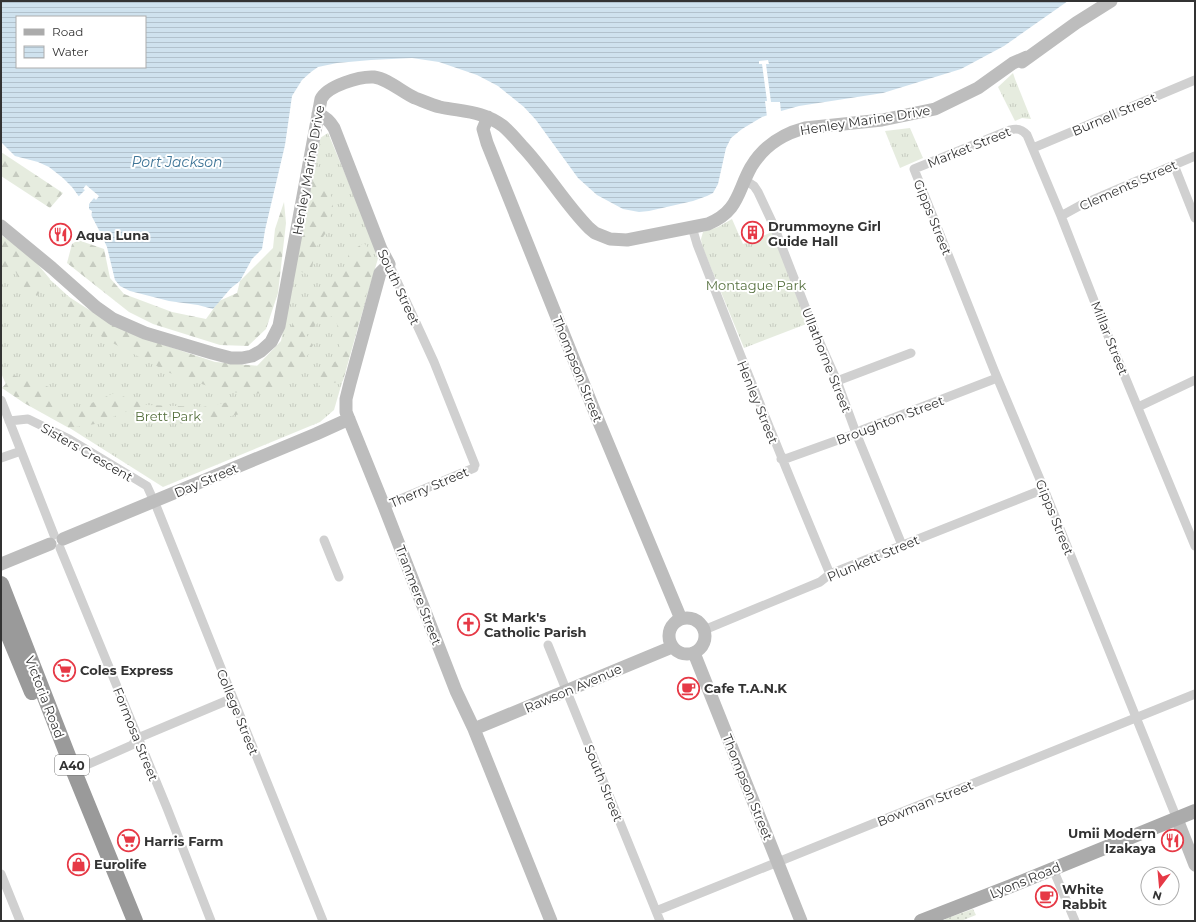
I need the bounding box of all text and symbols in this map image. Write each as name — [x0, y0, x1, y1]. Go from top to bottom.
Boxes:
legend — [16, 16, 146, 68]
text: Road — [52, 24, 83, 39]
text: Water — [52, 44, 89, 59]
street label: Burnell Street — [1069, 89, 1159, 139]
street label: Henley Marine Drive — [799, 102, 931, 138]
street label: Henley Marine Drive — [289, 104, 327, 236]
street label: Market Street — [925, 123, 1013, 171]
water label: Port Jackson — [131, 153, 223, 171]
street label: Clements Street — [1077, 156, 1179, 214]
street label: Gipps Street — [911, 177, 955, 257]
place label: Drummoyne Girl Guide Hall — [768, 218, 881, 249]
building icon: Drummoyne Girl Guide Hall — [740, 220, 766, 246]
restaurant icon: Aqua Luna — [47, 222, 73, 248]
place label: Aqua Luna — [75, 227, 149, 243]
street label: South Street — [374, 247, 424, 327]
park label: Montague Park — [706, 277, 807, 293]
street label: Millar Street — [1088, 299, 1132, 377]
street label: Ullathorne Street — [799, 305, 855, 415]
street label: Thompson Street — [549, 314, 607, 424]
street label: Henley Street — [734, 358, 782, 446]
street label: Broughton Street — [834, 392, 946, 448]
park label: Brett Park — [135, 408, 201, 424]
street label: Sisters Crescent — [38, 419, 136, 485]
street label: Day Street — [172, 459, 240, 501]
street label: Therry Street — [387, 463, 471, 511]
street label: Gipps Street — [1033, 477, 1077, 557]
street label: Plunkett Street — [824, 531, 922, 585]
street label: Tranmere Street — [393, 543, 445, 647]
place label: St Mark's Catholic Parish — [484, 609, 586, 640]
church icon: St Mark's Catholic Parish — [456, 611, 482, 637]
street label: Victoria Road — [22, 654, 68, 740]
supermarket icon: Coles Express — [52, 657, 78, 683]
street label: Rawson Avenue — [522, 660, 624, 716]
place label: Coles Express — [80, 662, 173, 678]
street label: College Street — [213, 667, 263, 757]
cafe icon: Cafe T.A.N.K — [676, 675, 702, 701]
place label: Cafe T.A.N.K — [704, 680, 787, 696]
street label: Formosa Street — [110, 685, 162, 783]
street label: Thompson Street — [719, 732, 777, 842]
street label: South Street — [581, 742, 627, 824]
road number: A40 — [55, 755, 89, 775]
street label: Bowman Street — [875, 776, 975, 830]
place label: Umii Modern Izakaya — [1068, 825, 1156, 856]
restaurant icon: Umii Modern Izakaya — [1159, 827, 1185, 853]
supermarket icon: Harris Farm — [115, 828, 141, 854]
place label: Harris Farm — [144, 833, 223, 849]
shop icon: Eurolife — [66, 851, 92, 877]
place label: Eurolife — [94, 856, 147, 872]
street label: Lyons Road — [987, 858, 1063, 902]
north arrow — [1140, 866, 1180, 906]
place label: White Rabbit — [1062, 881, 1107, 912]
cafe icon: White Rabbit — [1033, 883, 1059, 909]
text: N — [1151, 888, 1163, 904]

